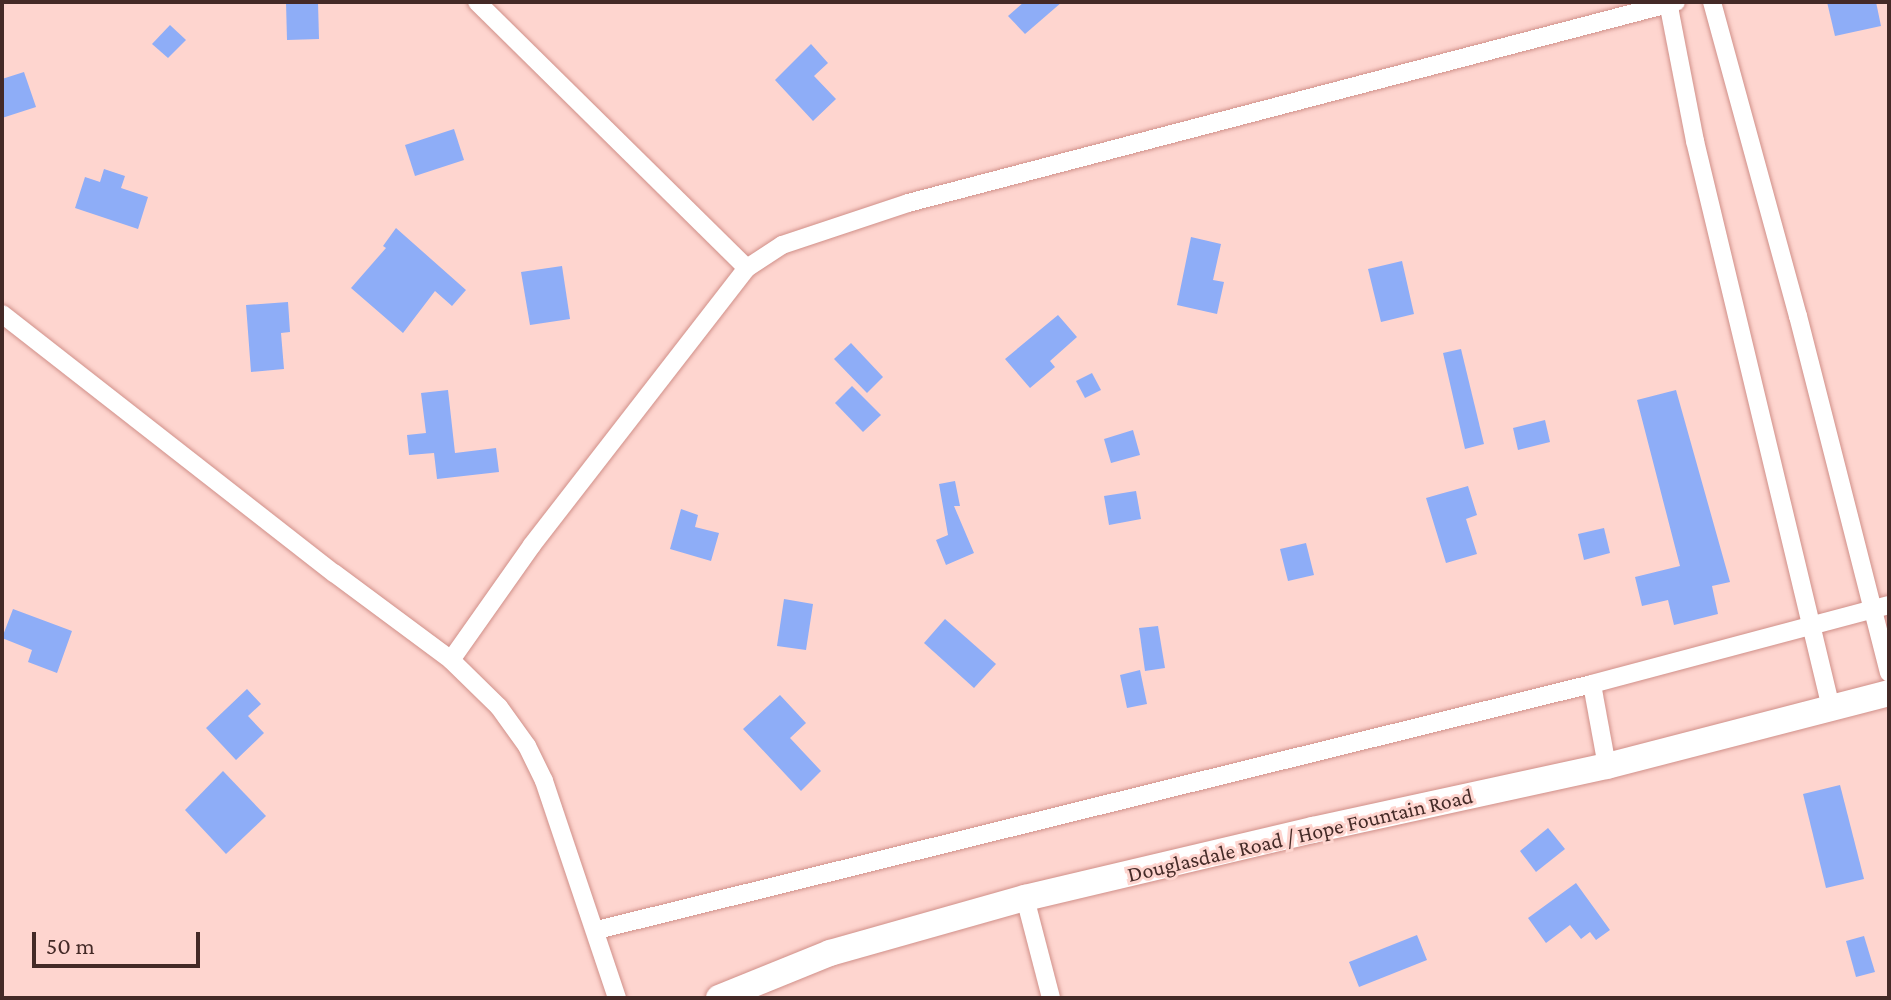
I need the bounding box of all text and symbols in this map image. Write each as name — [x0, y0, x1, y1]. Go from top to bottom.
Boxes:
street label: Douglasdale Road / Hope Fountain Road — [1125, 782, 1475, 888]
scale bar — [36, 916, 204, 966]
text: 50 m — [46, 932, 95, 959]

